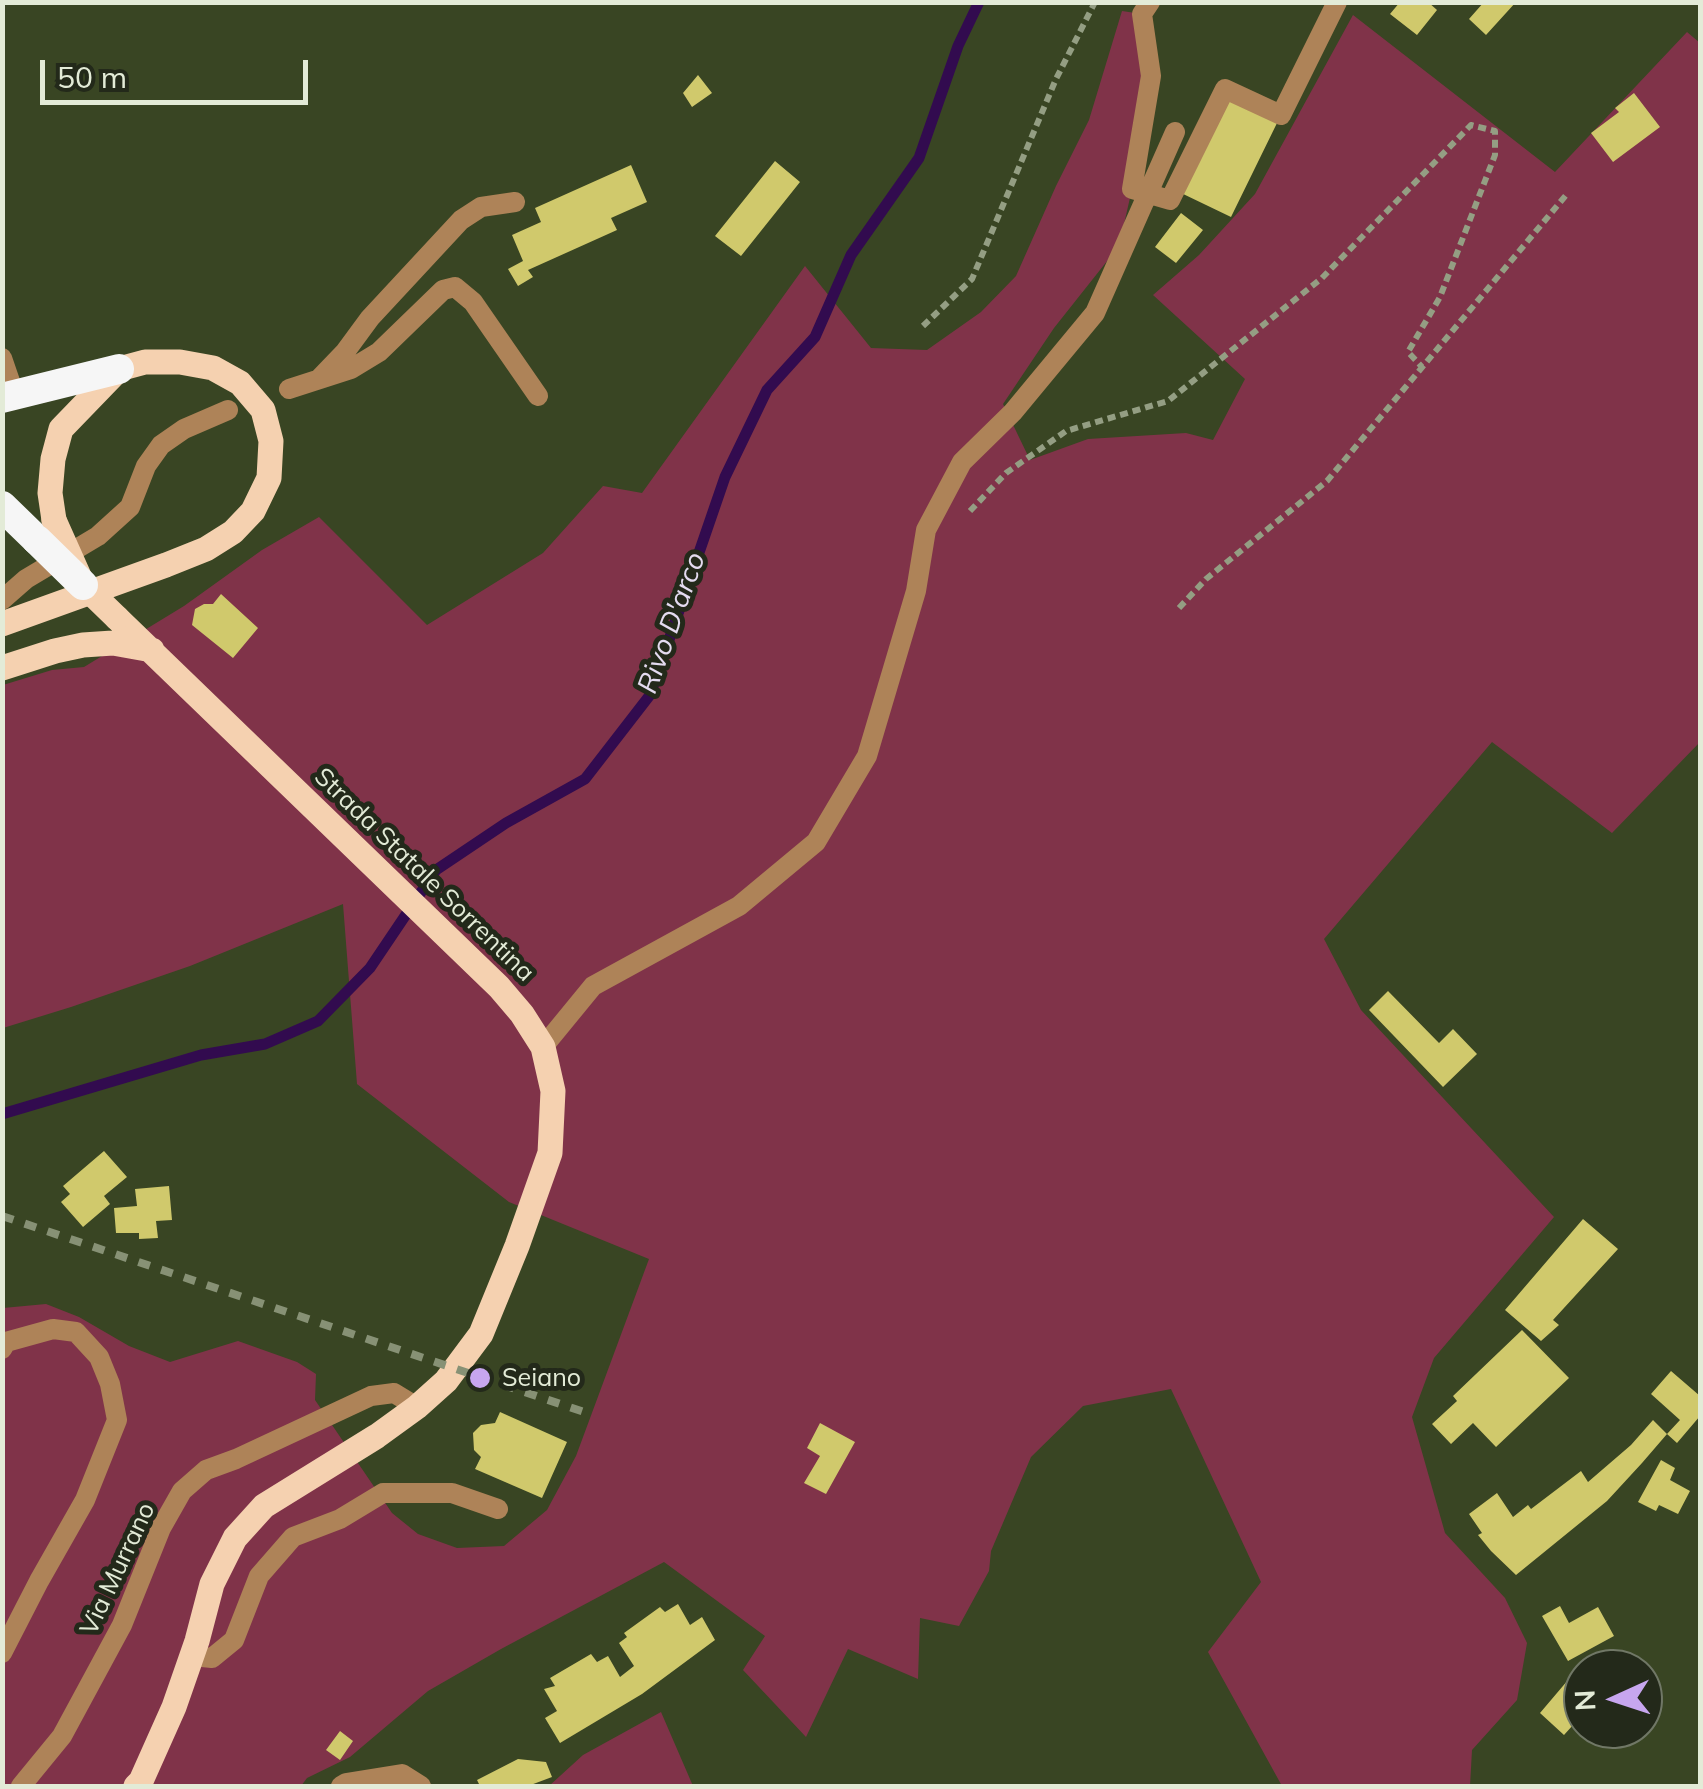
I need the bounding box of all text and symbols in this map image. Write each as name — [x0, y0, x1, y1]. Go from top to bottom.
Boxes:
scale bar — [45, 40, 312, 102]
text: 50 m — [57, 58, 127, 96]
water label: Rivo D'arco — [631, 548, 713, 698]
street label: Strada Statale Sorrentina — [308, 762, 540, 988]
place label: Seiano — [502, 1363, 581, 1393]
marker: Seiano — [467, 1365, 493, 1391]
street label: Via Murrano — [74, 1498, 162, 1640]
north arrow — [1563, 1649, 1663, 1749]
text: N — [1567, 1689, 1603, 1712]

